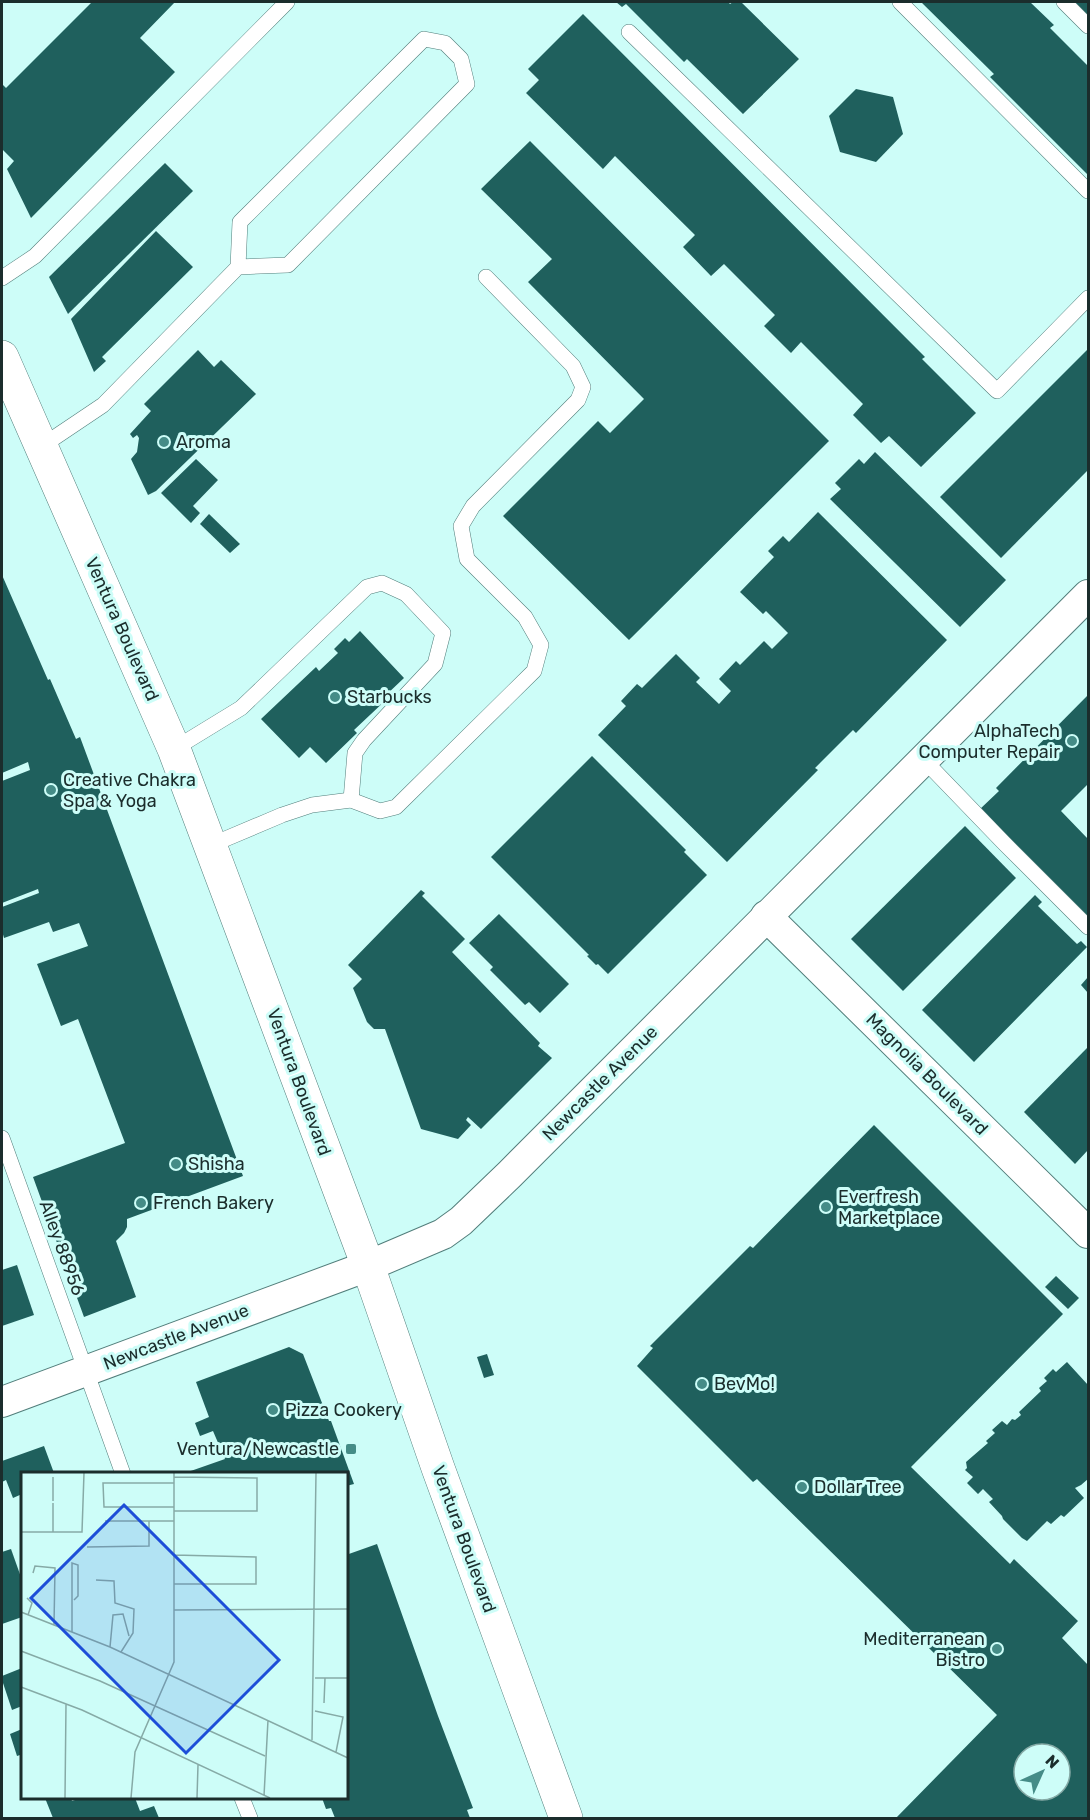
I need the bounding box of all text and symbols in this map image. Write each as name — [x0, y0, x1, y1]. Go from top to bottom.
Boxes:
place label: Aroma — [176, 431, 231, 453]
marker: Aroma — [157, 435, 171, 449]
street label: Ventura Boulevard — [80, 554, 164, 704]
place label: Starbucks — [347, 686, 432, 708]
marker: Starbucks — [328, 690, 342, 704]
place label: AlphaTech Computer Repair — [919, 720, 1060, 763]
marker: AlphaTech Computer Repair — [1065, 734, 1079, 748]
place label: Creative Chakra Spa & Yoga — [63, 769, 196, 812]
marker: Creative Chakra Spa & Yoga — [44, 783, 58, 797]
street label: Ventura Boulevard — [262, 1005, 336, 1159]
street label: Magnolia Boulevard — [861, 1008, 993, 1140]
street label: Newcastle Avenue — [538, 1021, 662, 1145]
place label: Shisha — [188, 1153, 245, 1175]
marker: Shisha — [169, 1157, 183, 1171]
place label: Everfresh Marketplace — [838, 1186, 940, 1229]
place label: French Bakery — [153, 1192, 274, 1214]
marker: French Bakery — [134, 1196, 148, 1210]
street label: Alley 88956 — [35, 1197, 89, 1299]
marker: Everfresh Marketplace — [819, 1200, 833, 1214]
street label: Newcastle Avenue — [100, 1299, 252, 1375]
place label: BevMo! — [714, 1373, 775, 1395]
marker: BevMo! — [695, 1377, 709, 1391]
place label: Pizza Cookery — [285, 1399, 402, 1421]
marker: Pizza Cookery — [266, 1403, 280, 1417]
place label: Ventura/Newcastle — [176, 1438, 339, 1460]
marker: Ventura/Newcastle — [344, 1442, 358, 1456]
street label: Ventura Boulevard — [427, 1462, 501, 1616]
inset map — [21, 1472, 348, 1799]
place label: Dollar Tree — [814, 1476, 902, 1498]
marker: Dollar Tree — [795, 1480, 809, 1494]
place label: Mediterranean Bistro — [863, 1628, 985, 1671]
marker: Mediterranean Bistro — [990, 1642, 1004, 1656]
north arrow — [1012, 1742, 1072, 1802]
text: N — [1041, 1751, 1063, 1773]

